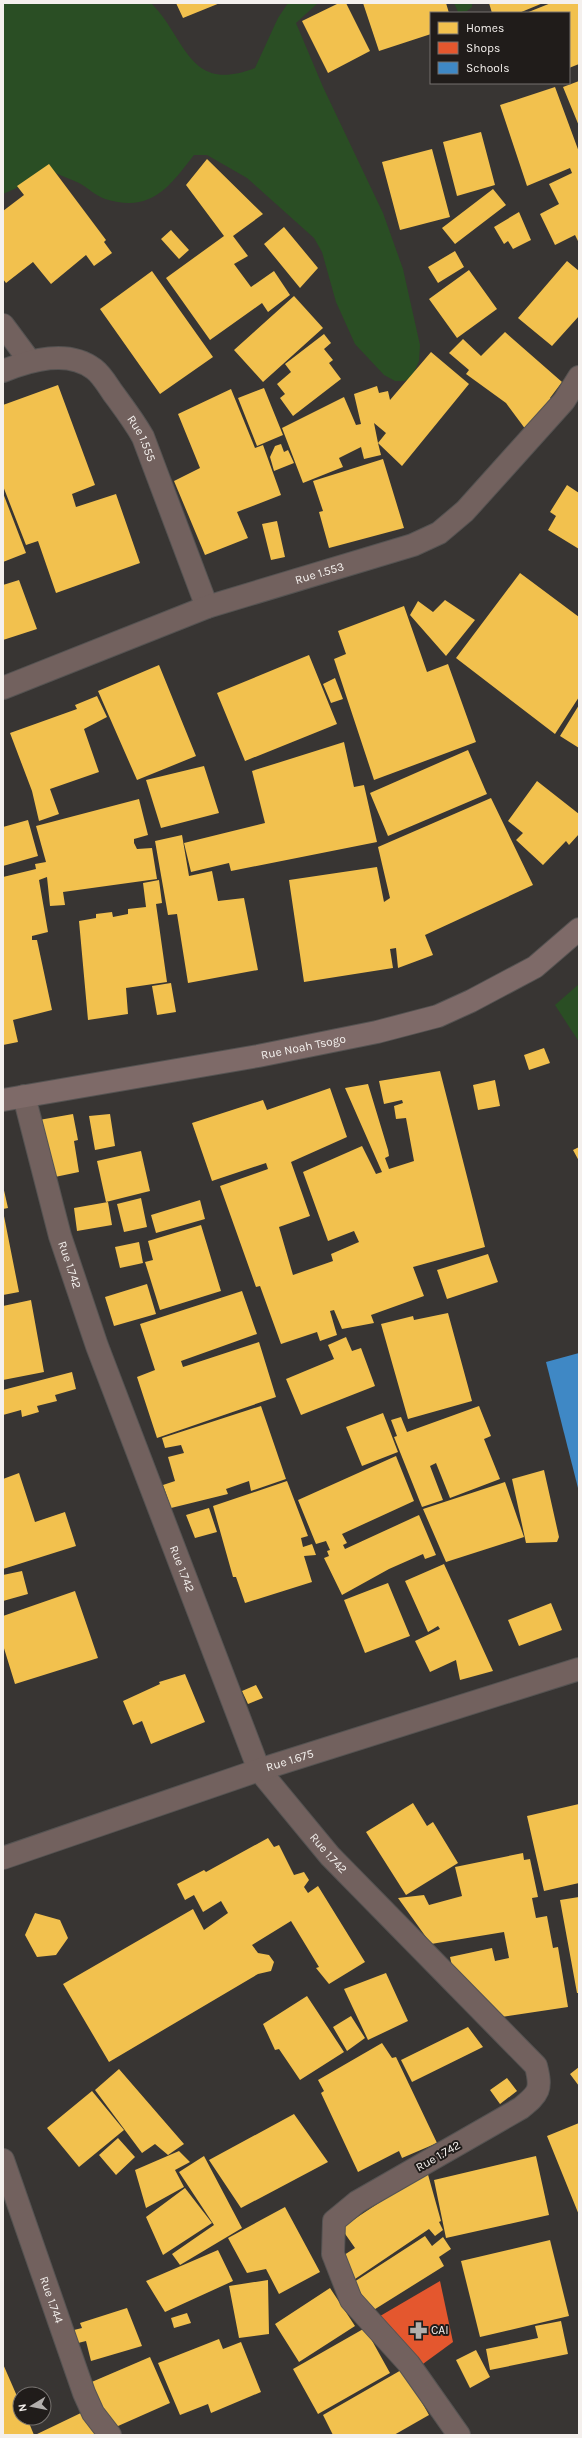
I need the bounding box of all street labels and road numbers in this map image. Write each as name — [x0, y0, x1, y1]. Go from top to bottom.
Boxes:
street label: Rue 1.555 — [124, 413, 159, 464]
street label: Rue 1.553 — [293, 559, 346, 587]
street label: Rue Noah Tsogo — [260, 1031, 347, 1062]
street label: Rue 1.742 — [55, 1239, 84, 1290]
street label: Rue 1.742 — [167, 1543, 197, 1594]
street label: Rue 1.675 — [264, 1746, 316, 1774]
street label: Rue 1.742 — [307, 1830, 350, 1876]
street label: Rue 1.742 — [413, 2138, 463, 2174]
street label: Rue 1.744 — [37, 2274, 66, 2325]

